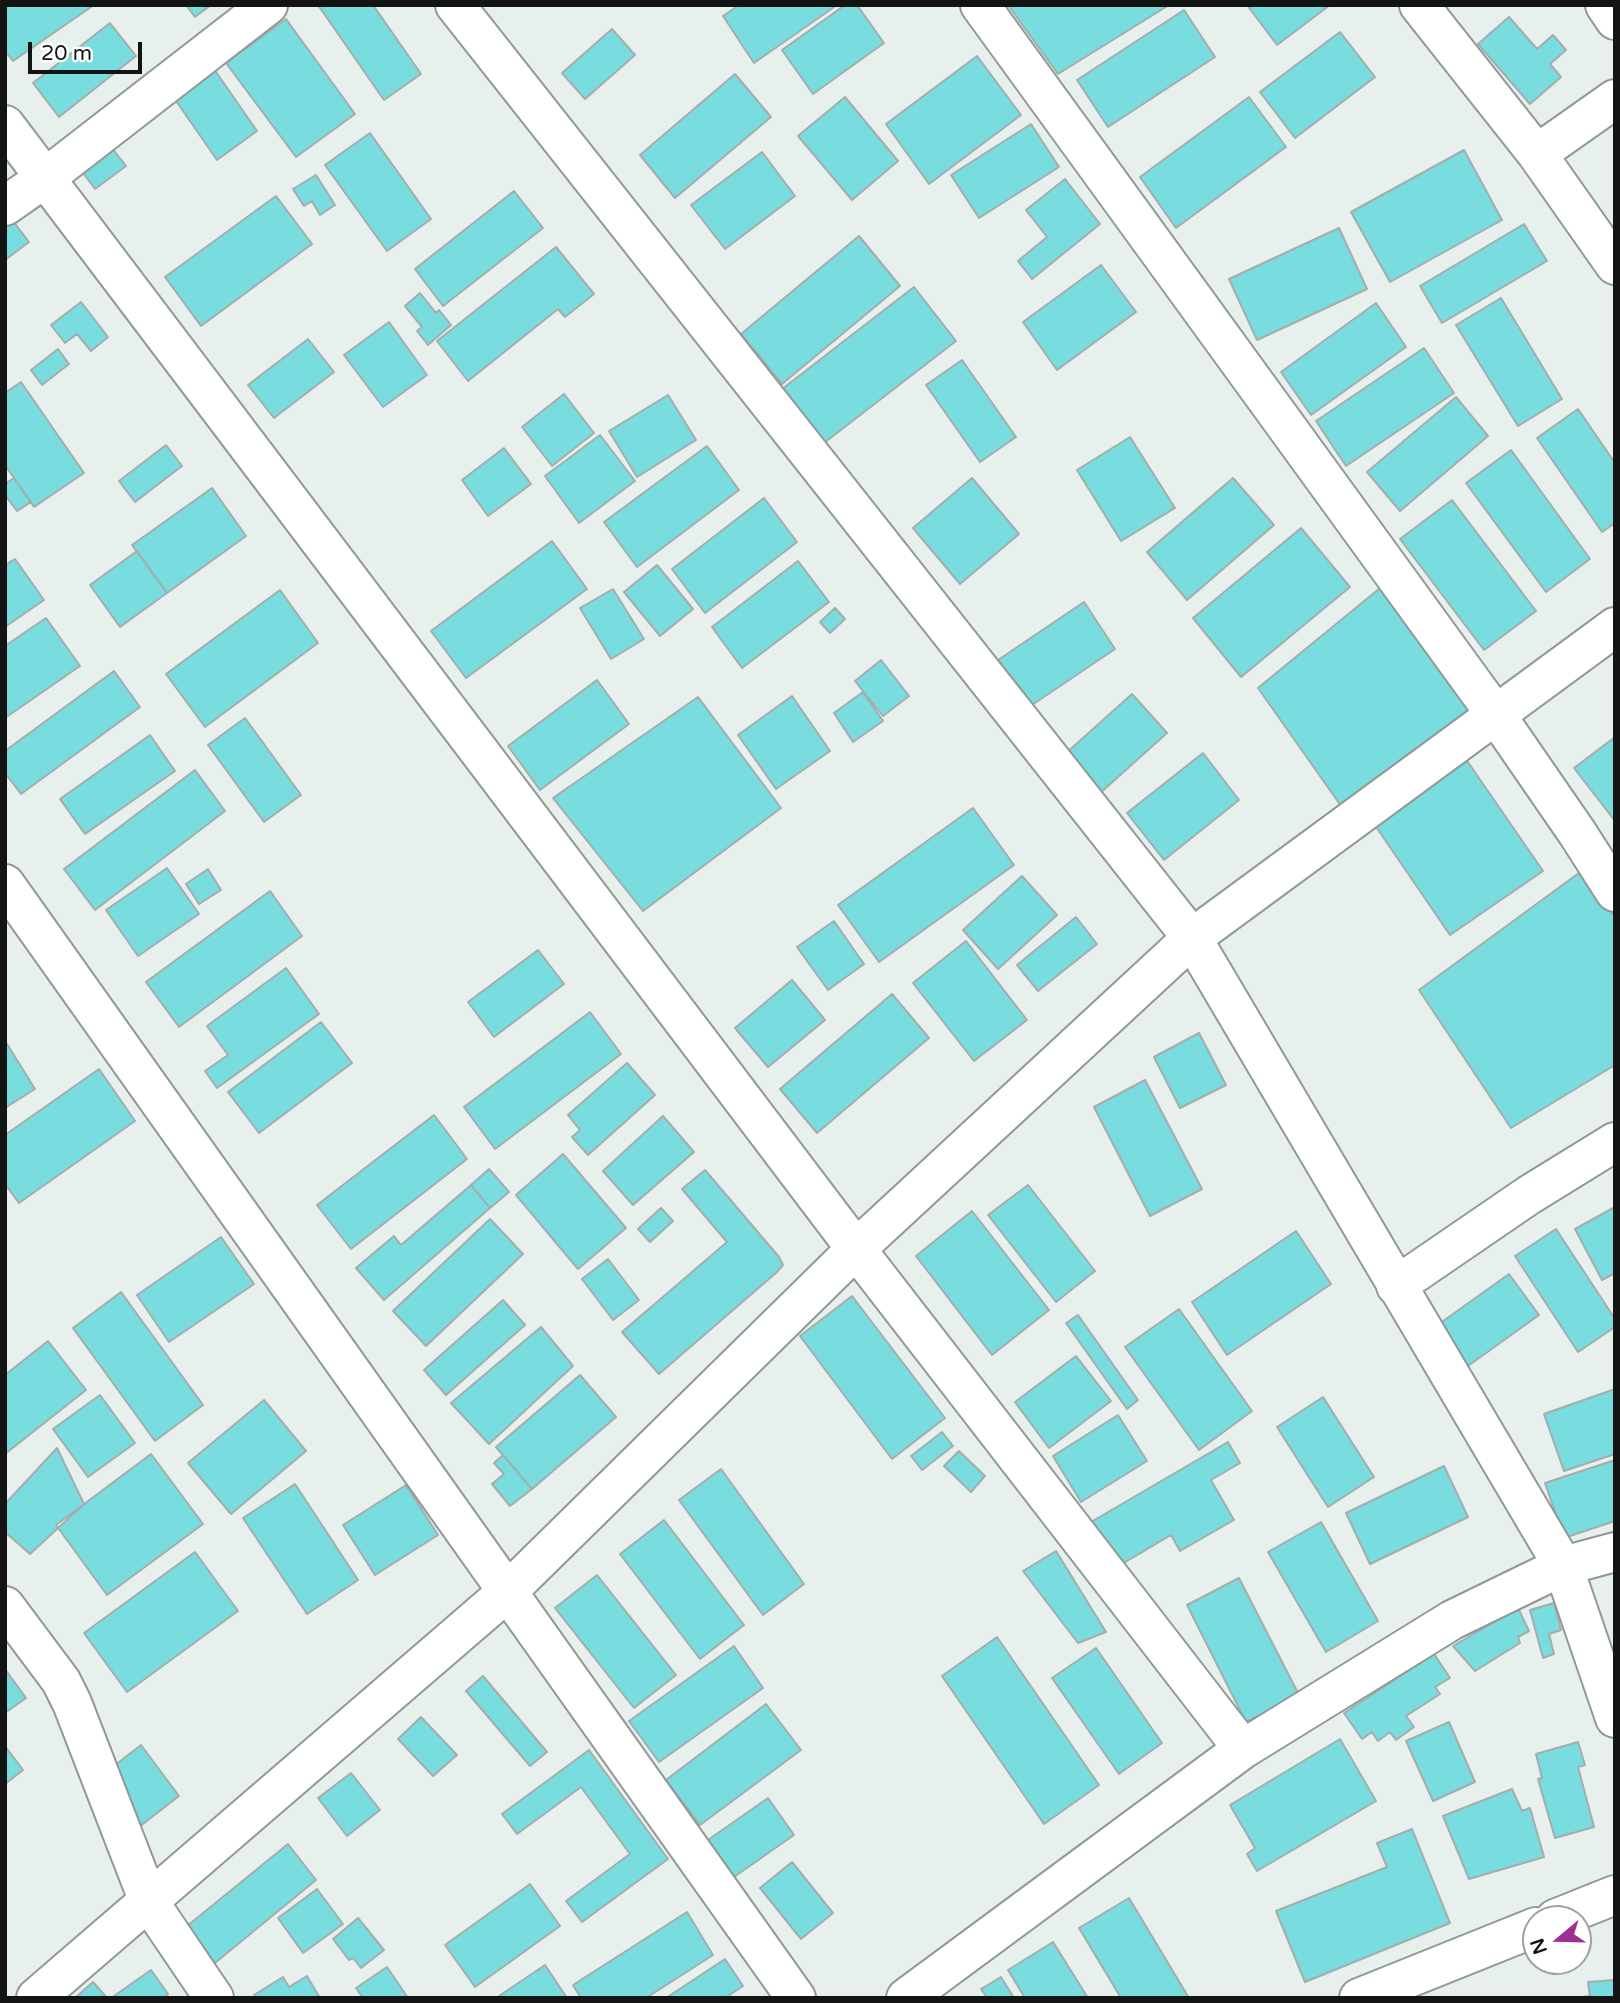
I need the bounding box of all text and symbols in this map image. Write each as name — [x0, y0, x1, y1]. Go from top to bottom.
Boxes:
scale bar — [32, 28, 145, 72]
text: 20 m — [41, 41, 92, 66]
north arrow — [1522, 1905, 1592, 1975]
text: N — [1526, 1935, 1552, 1957]

